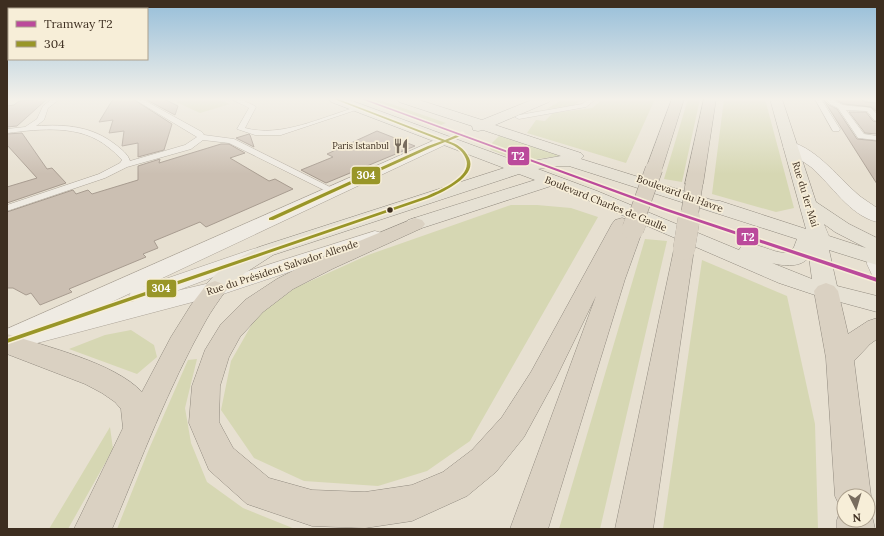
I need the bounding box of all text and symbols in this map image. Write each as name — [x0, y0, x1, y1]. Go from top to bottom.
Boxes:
legend — [8, 8, 148, 60]
text: Tramway T2 — [44, 16, 113, 31]
text: 304 — [44, 36, 65, 51]
restaurant icon: Paris Istanbul — [392, 137, 410, 155]
place label: Paris Istanbul — [332, 140, 390, 151]
line badge: T2 — [507, 146, 530, 166]
text: T2 — [511, 149, 525, 163]
street label: Rue du 1er Mai — [789, 160, 822, 229]
line badge: 304 — [351, 166, 381, 185]
text: 304 — [356, 168, 376, 182]
street label: Boulevard du Havre — [635, 172, 725, 215]
street label: Boulevard Charles de Gaulle — [543, 173, 669, 234]
unlabelled marker — [385, 205, 395, 215]
line badge: T2 — [736, 227, 759, 246]
text: T2 — [741, 230, 755, 244]
street label: Rue du Président Salvador Allende — [205, 237, 360, 298]
line badge: 304 — [146, 279, 177, 298]
text: 304 — [151, 281, 171, 295]
north arrow — [836, 488, 876, 528]
text: N — [852, 511, 862, 525]

